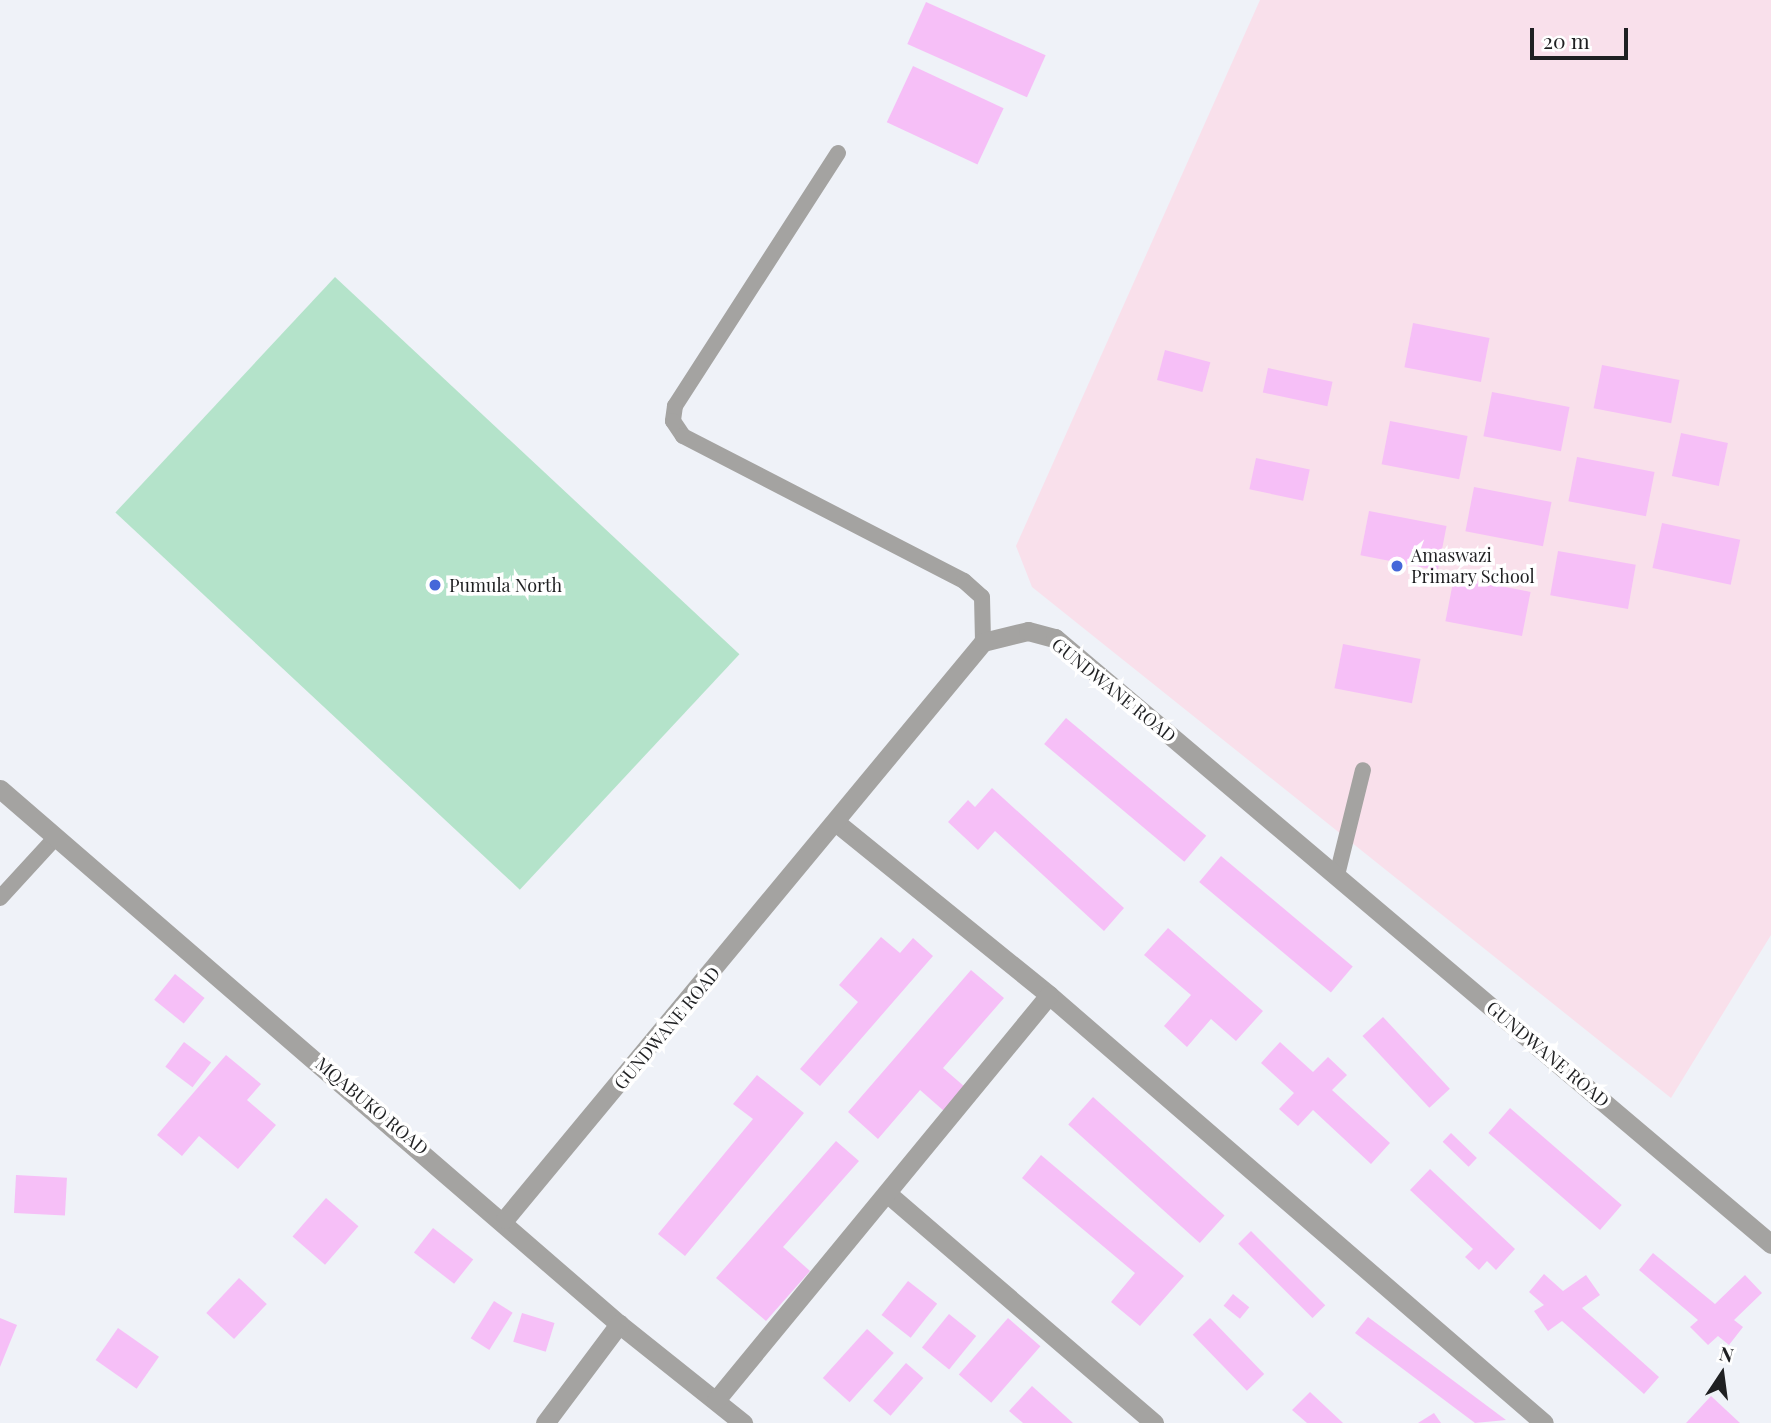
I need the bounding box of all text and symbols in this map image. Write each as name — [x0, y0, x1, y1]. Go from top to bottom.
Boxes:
scale bar — [1533, 14, 1631, 58]
text: 20 m — [1543, 26, 1590, 54]
place label: Amaswazi Primary School — [1411, 545, 1535, 588]
marker: Amaswazi Primary School — [1389, 558, 1405, 574]
place label: Pumula North — [449, 574, 562, 596]
marker: Pumula North — [427, 577, 443, 593]
street label: GUNDWANE ROAD — [1048, 633, 1180, 747]
street label: GUNDWANE ROAD — [609, 962, 725, 1094]
street label: GUNDWANE ROAD — [1482, 996, 1614, 1112]
street label: MQABUKO ROAD — [311, 1053, 433, 1159]
north arrow — [1687, 1339, 1757, 1409]
text: N — [1717, 1339, 1736, 1368]

